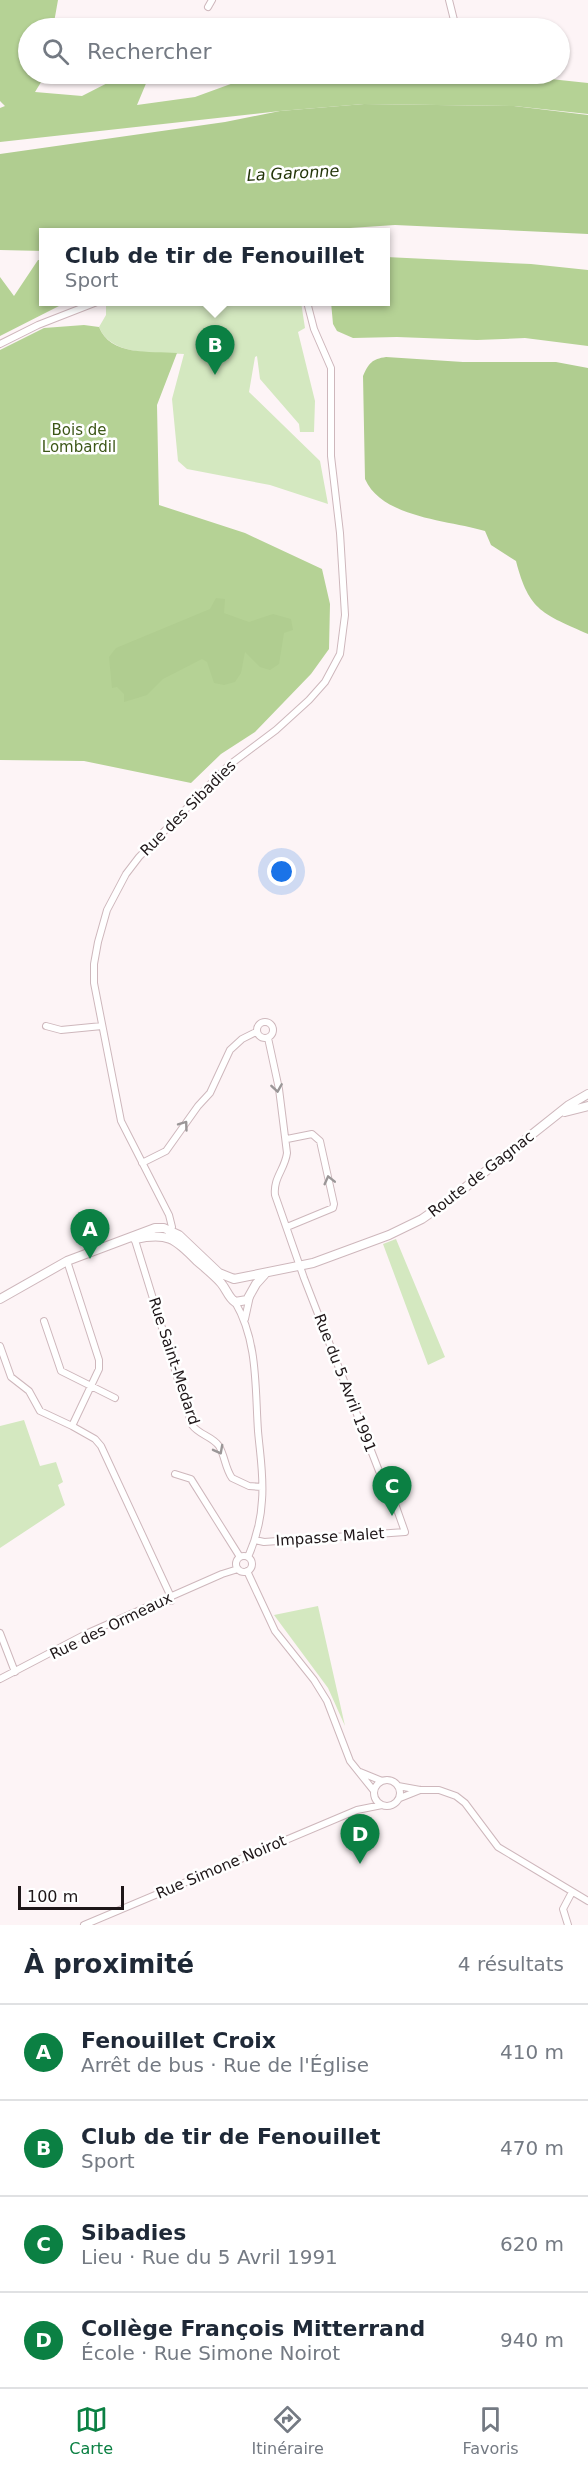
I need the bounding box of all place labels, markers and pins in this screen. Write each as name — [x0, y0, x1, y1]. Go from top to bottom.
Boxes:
pin: B — [196, 326, 234, 375]
pin: A — [70, 1210, 110, 1259]
pin: C — [372, 1466, 412, 1516]
pin: D — [340, 1814, 380, 1864]

